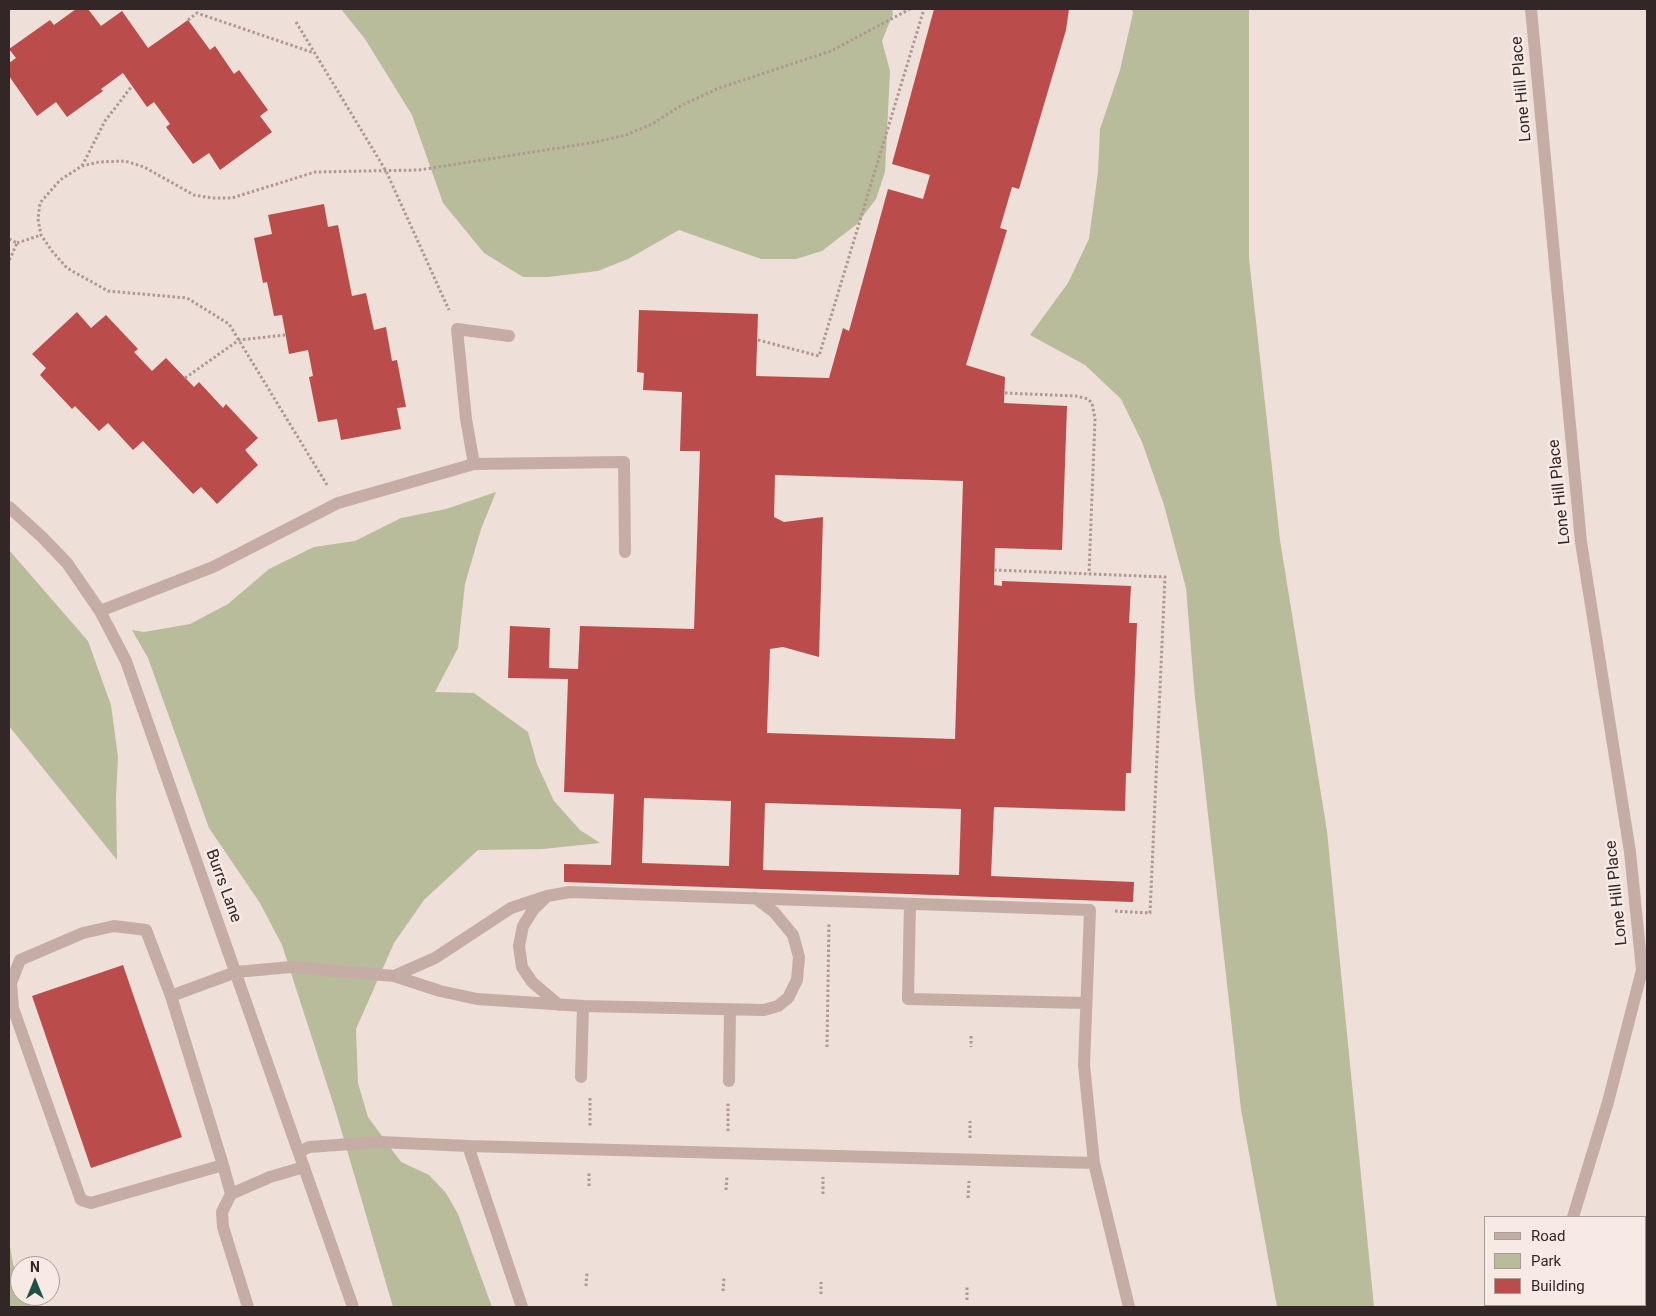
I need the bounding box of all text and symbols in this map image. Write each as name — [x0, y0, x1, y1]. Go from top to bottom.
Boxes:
street label: Lone Hill Place — [1508, 36, 1536, 142]
street label: Lone Hill Place — [1545, 438, 1575, 546]
street label: Lone Hill Place — [1602, 839, 1632, 947]
street label: Burrs Lane — [201, 847, 245, 925]
legend — [1484, 1216, 1646, 1306]
text: Road — [1531, 1227, 1565, 1245]
text: Park — [1531, 1252, 1561, 1270]
north arrow — [10, 1256, 60, 1306]
text: N — [30, 1259, 40, 1275]
text: Building — [1531, 1277, 1585, 1295]

